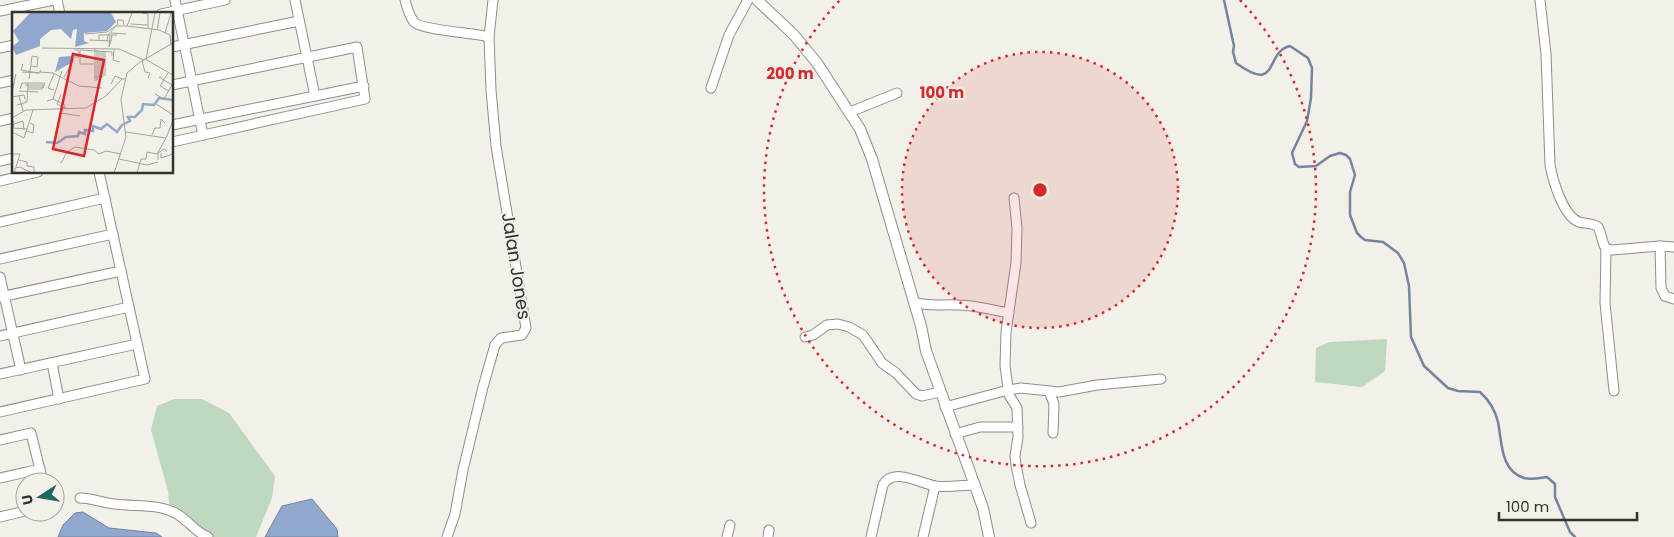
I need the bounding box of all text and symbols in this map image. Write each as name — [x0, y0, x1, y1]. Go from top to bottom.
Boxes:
inset map — [12, 12, 174, 174]
text: 200 m — [766, 63, 814, 84]
text: 100 m — [920, 82, 964, 103]
centre of rings — [1031, 181, 1049, 199]
street label: Jalan Jones — [496, 211, 537, 321]
north arrow — [15, 472, 65, 522]
scale bar — [1499, 490, 1636, 522]
text: U — [16, 493, 38, 507]
text: 100 m — [1506, 496, 1549, 517]

